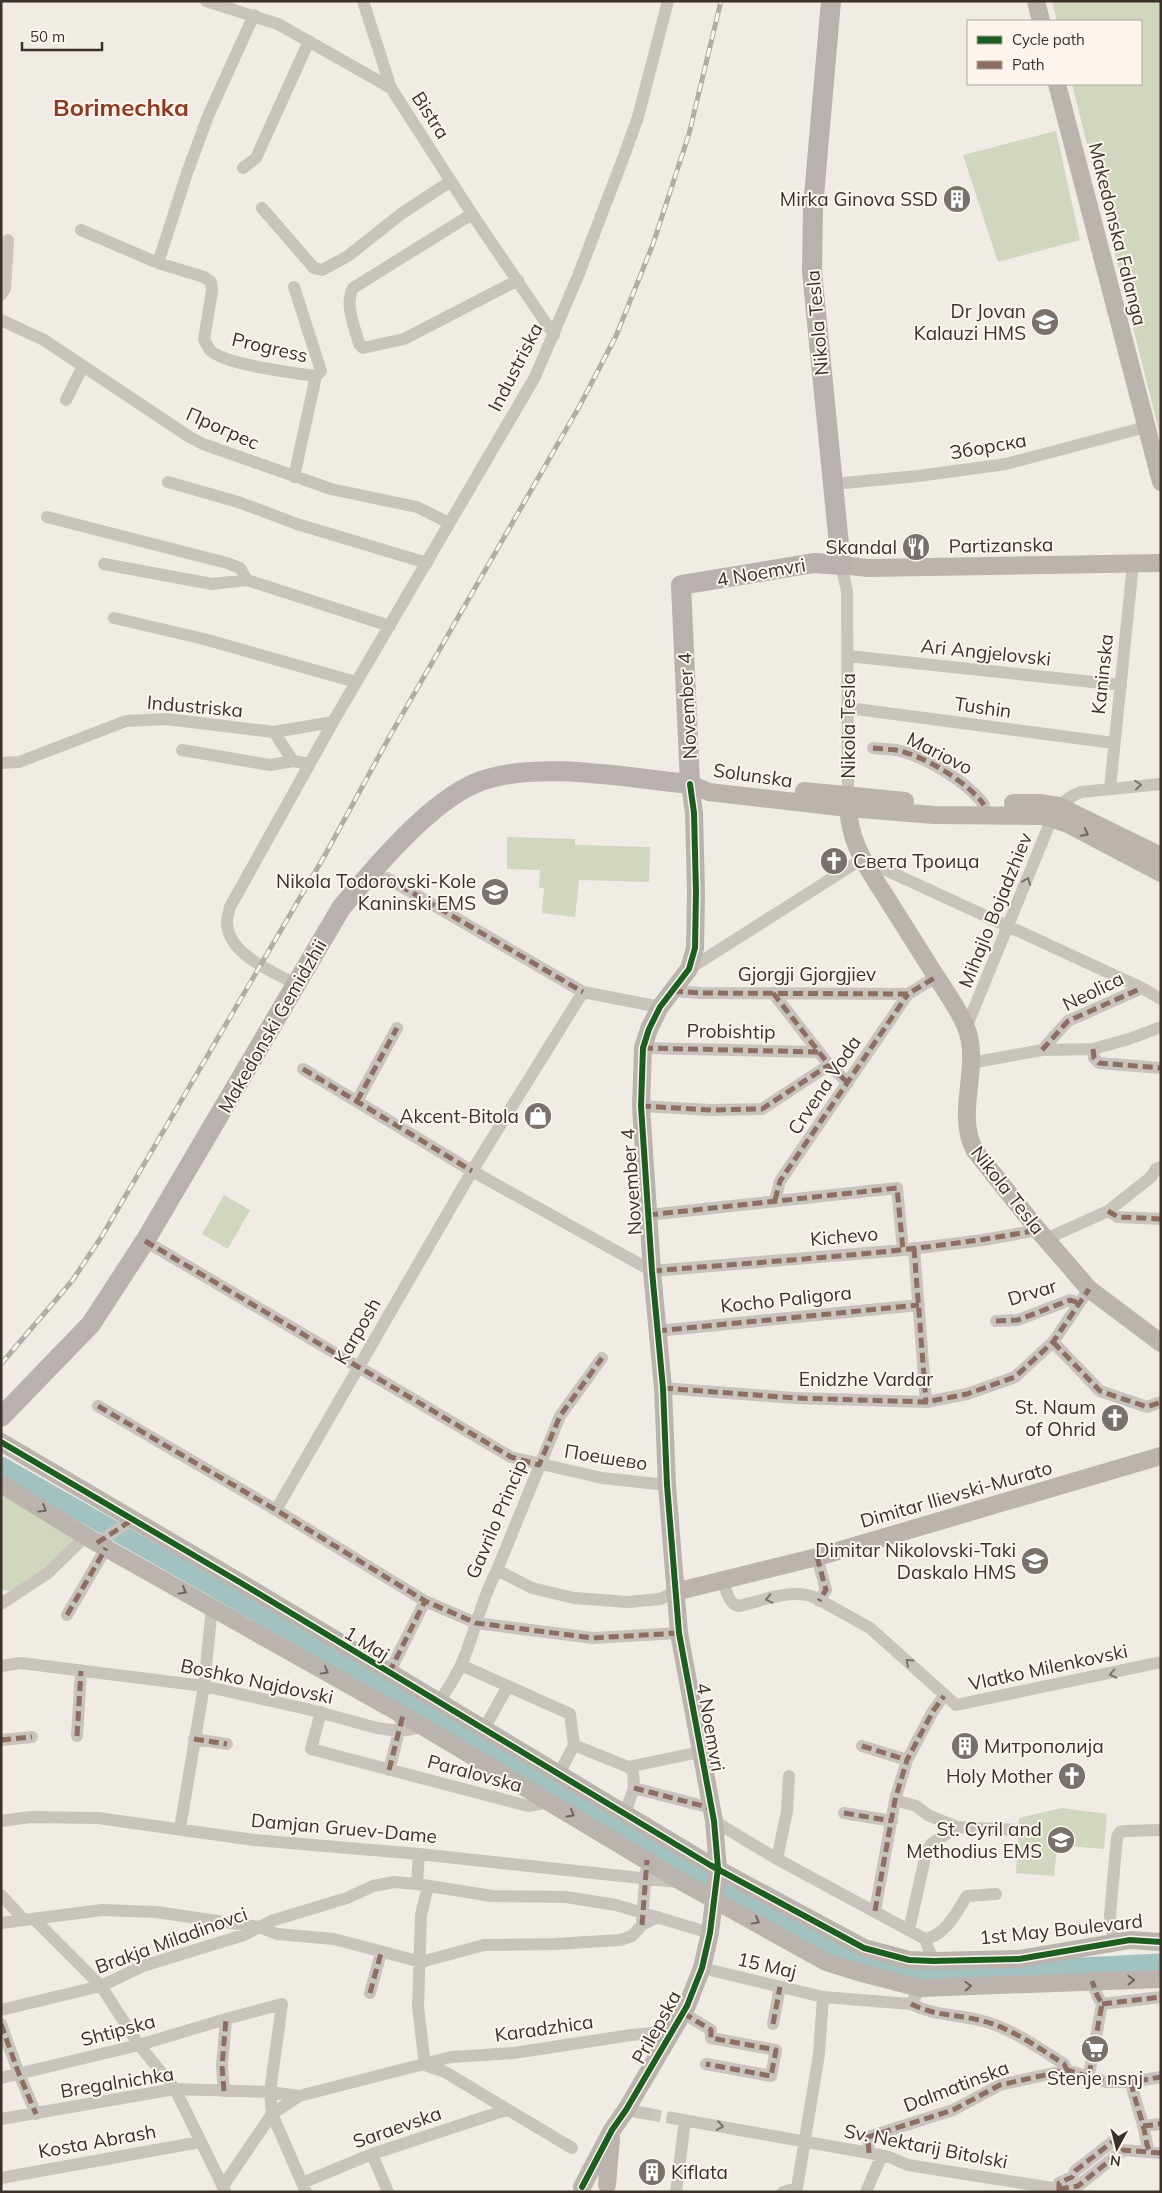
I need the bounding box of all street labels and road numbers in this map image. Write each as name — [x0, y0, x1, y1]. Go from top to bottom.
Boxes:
street label: Bistra — [407, 87, 455, 143]
street label: Makedonska Falanga — [1084, 140, 1152, 328]
street label: Nikola Tesla — [800, 269, 834, 377]
street label: Industriska — [482, 319, 548, 415]
street label: Progress — [230, 327, 310, 367]
street label: Прогрес — [183, 401, 263, 455]
street label: Зборска — [948, 427, 1028, 465]
street label: Partizanska — [948, 532, 1054, 558]
street label: 4 Noemvri — [715, 552, 807, 592]
street label: Ari Angjelovski — [920, 633, 1052, 671]
street label: Kaninska — [1086, 633, 1118, 715]
street label: November 4 — [672, 652, 702, 760]
street label: Nikola Tesla — [836, 673, 860, 779]
street label: Industriska — [146, 690, 244, 722]
street label: Tushin — [953, 691, 1013, 723]
street label: Mariovo — [903, 726, 977, 780]
street label: Solunska — [712, 758, 794, 792]
street label: Mihajlo Bojadzhiev — [953, 829, 1037, 991]
street label: Makedonski Gemidzhii — [212, 935, 332, 1117]
street label: Gjorgji Gjorgjiev — [738, 962, 876, 986]
street label: Neolica — [1058, 966, 1128, 1016]
street label: Probishtip — [686, 1018, 776, 1044]
street label: Crvena Voda — [782, 1031, 866, 1139]
street label: November 4 — [615, 1128, 647, 1236]
street label: Nikola Tesla — [966, 1141, 1050, 1239]
street label: Kichevo — [809, 1221, 879, 1251]
street label: Drvar — [1005, 1273, 1059, 1311]
street label: Kocho Paligora — [719, 1280, 853, 1318]
street label: Karposh — [328, 1293, 386, 1369]
street label: Enidzhe Vardar — [799, 1367, 933, 1391]
street label: Поешево — [563, 1439, 649, 1475]
street label: Dimitar Ilievski-Murato — [857, 1455, 1055, 1533]
street label: Gavrilo Princip — [460, 1456, 532, 1582]
street label: 1 Maj — [340, 1620, 394, 1666]
street label: Vlatko Milenkovski — [966, 1638, 1130, 1696]
street label: Boshko Najdovski — [178, 1653, 336, 1709]
street label: 4 Noemvri — [691, 1681, 731, 1773]
street label: Paralovska — [425, 1749, 525, 1797]
street label: Damjan Gruev-Dame — [250, 1808, 438, 1848]
street label: Brakja Miladinovci — [92, 1901, 250, 1979]
street label: 1st May Boulevard — [978, 1908, 1144, 1950]
street label: 15 Maj — [735, 1947, 799, 1983]
street label: Prilepska — [626, 1986, 686, 2068]
street label: Shtipska — [78, 2009, 158, 2051]
street label: Karadzhica — [493, 2009, 595, 2047]
street label: Dalmatinska — [900, 2055, 1012, 2117]
street label: Bregalnichka — [58, 2061, 176, 2103]
street label: Saraevska — [350, 2101, 444, 2153]
street label: Sv. Nektarij Bitolski — [842, 2118, 1010, 2174]
street label: Kosta Abrash — [36, 2119, 158, 2163]

